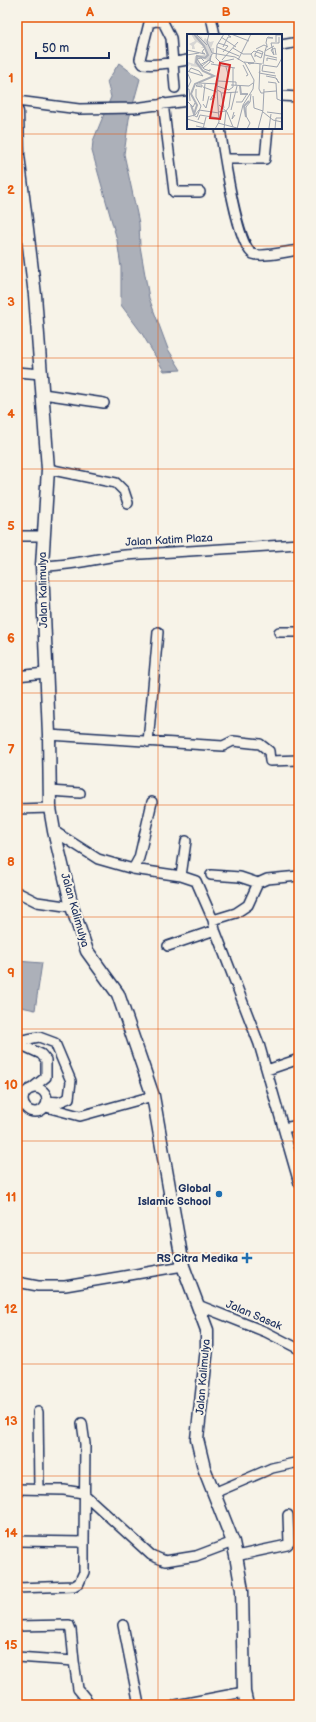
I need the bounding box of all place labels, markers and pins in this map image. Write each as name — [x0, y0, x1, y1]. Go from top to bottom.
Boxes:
place label: Global Islamic School — [138, 1182, 211, 1208]
marker: Global Islamic School — [214, 1189, 224, 1199]
place label: RS Citra Medika — [156, 1252, 238, 1265]
marker: RS Citra Medika — [241, 1252, 253, 1264]

